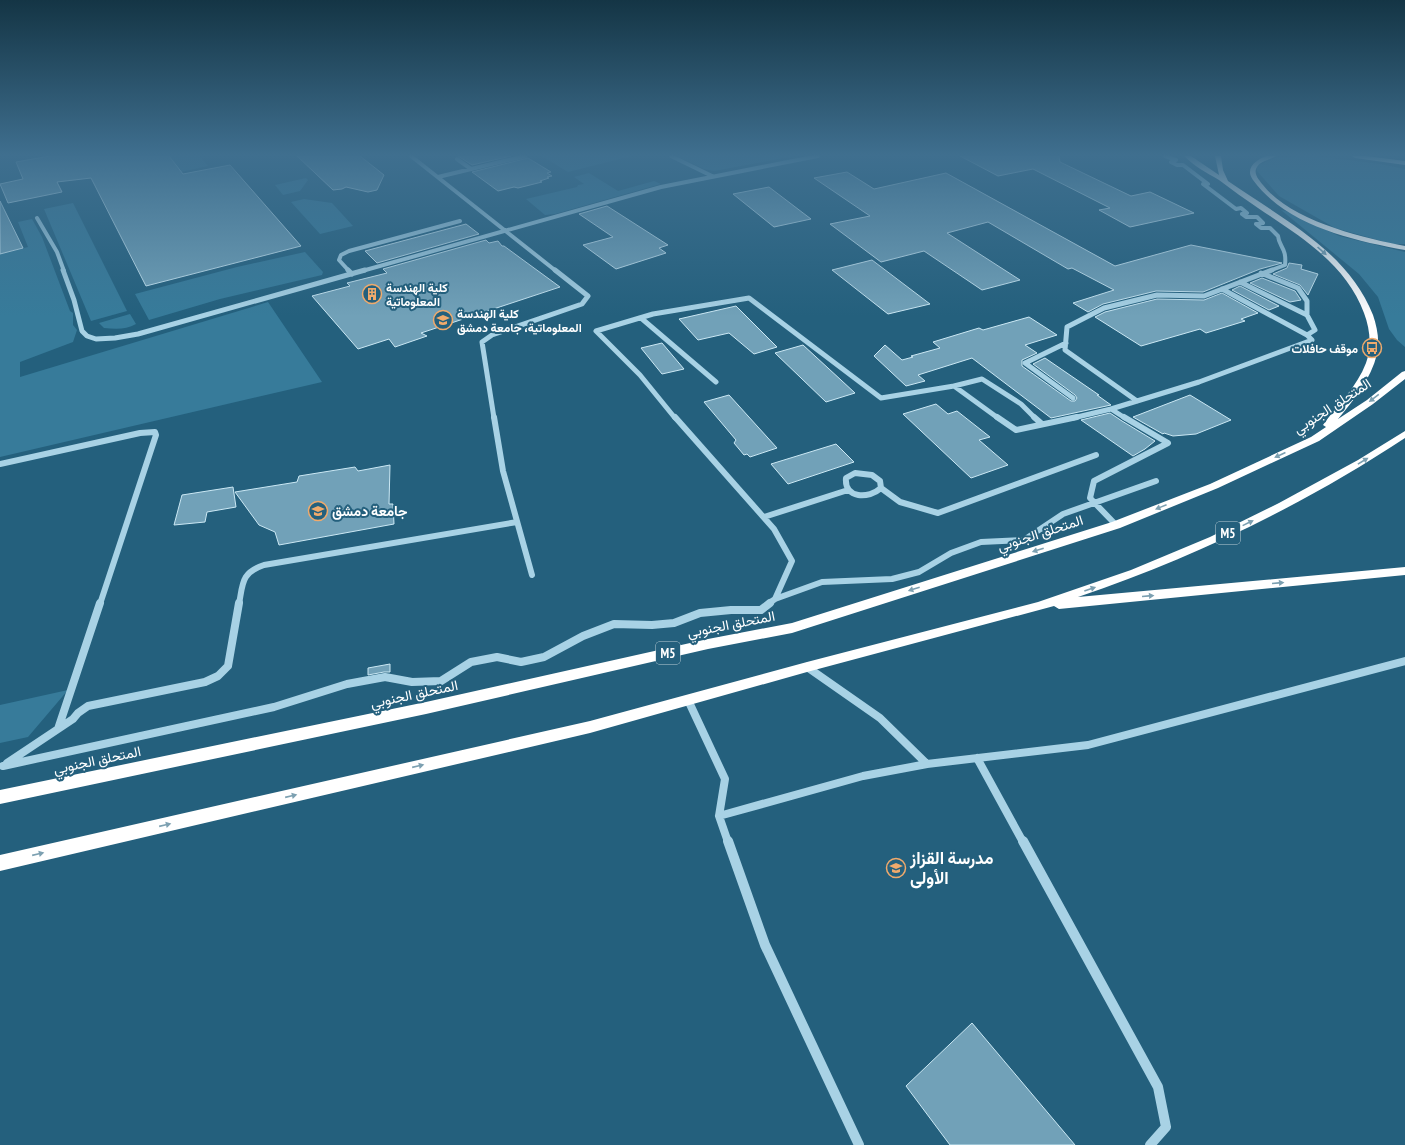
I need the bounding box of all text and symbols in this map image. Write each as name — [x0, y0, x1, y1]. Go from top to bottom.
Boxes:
one-way arrow — [1317, 246, 1327, 255]
place label: كلية الهندسة المعلوماتية — [386, 280, 448, 310]
building icon: كلية الهندسة المعلوماتية — [361, 283, 383, 305]
place label: كلية الهندسة المعلوماتية، جامعة دمشق — [457, 306, 582, 336]
school or university icon: كلية الهندسة المعلوماتية، جامعة دمشق — [432, 309, 454, 331]
bus stop icon: موقف حافلات — [1361, 337, 1383, 359]
place label: موقف حافلات — [1292, 341, 1358, 357]
street label: المتحلق الجنوبي — [1290, 374, 1376, 440]
one-way arrow — [1369, 394, 1380, 403]
one-way arrow — [1274, 452, 1285, 458]
one-way arrow — [1357, 458, 1369, 465]
school or university icon: جامعة دمشق — [307, 500, 329, 522]
place label: جامعة دمشق — [332, 502, 408, 520]
one-way arrow — [1154, 505, 1166, 511]
street label: المتحلق الجنوبي — [995, 511, 1086, 558]
one-way arrow — [1243, 520, 1254, 526]
road number: M5 — [1216, 522, 1240, 544]
one-way arrow — [1032, 547, 1044, 553]
one-way arrow — [1272, 580, 1284, 587]
one-way arrow — [1084, 585, 1096, 591]
one-way arrow — [908, 586, 920, 592]
one-way arrow — [1142, 592, 1154, 599]
street label: المتحلق الجنوبي — [686, 607, 777, 644]
road number: M5 — [656, 642, 680, 664]
street label: المتحلق الجنوبي — [369, 676, 460, 715]
street label: المتحلق الجنوبي — [52, 742, 143, 781]
one-way arrow — [412, 763, 424, 769]
one-way arrow — [285, 792, 298, 798]
one-way arrow — [159, 821, 171, 827]
place label: مدرسة القزاز الأولى — [909, 847, 994, 889]
one-way arrow — [32, 850, 44, 856]
school or university icon: مدرسة القزاز الأولى — [885, 857, 907, 879]

